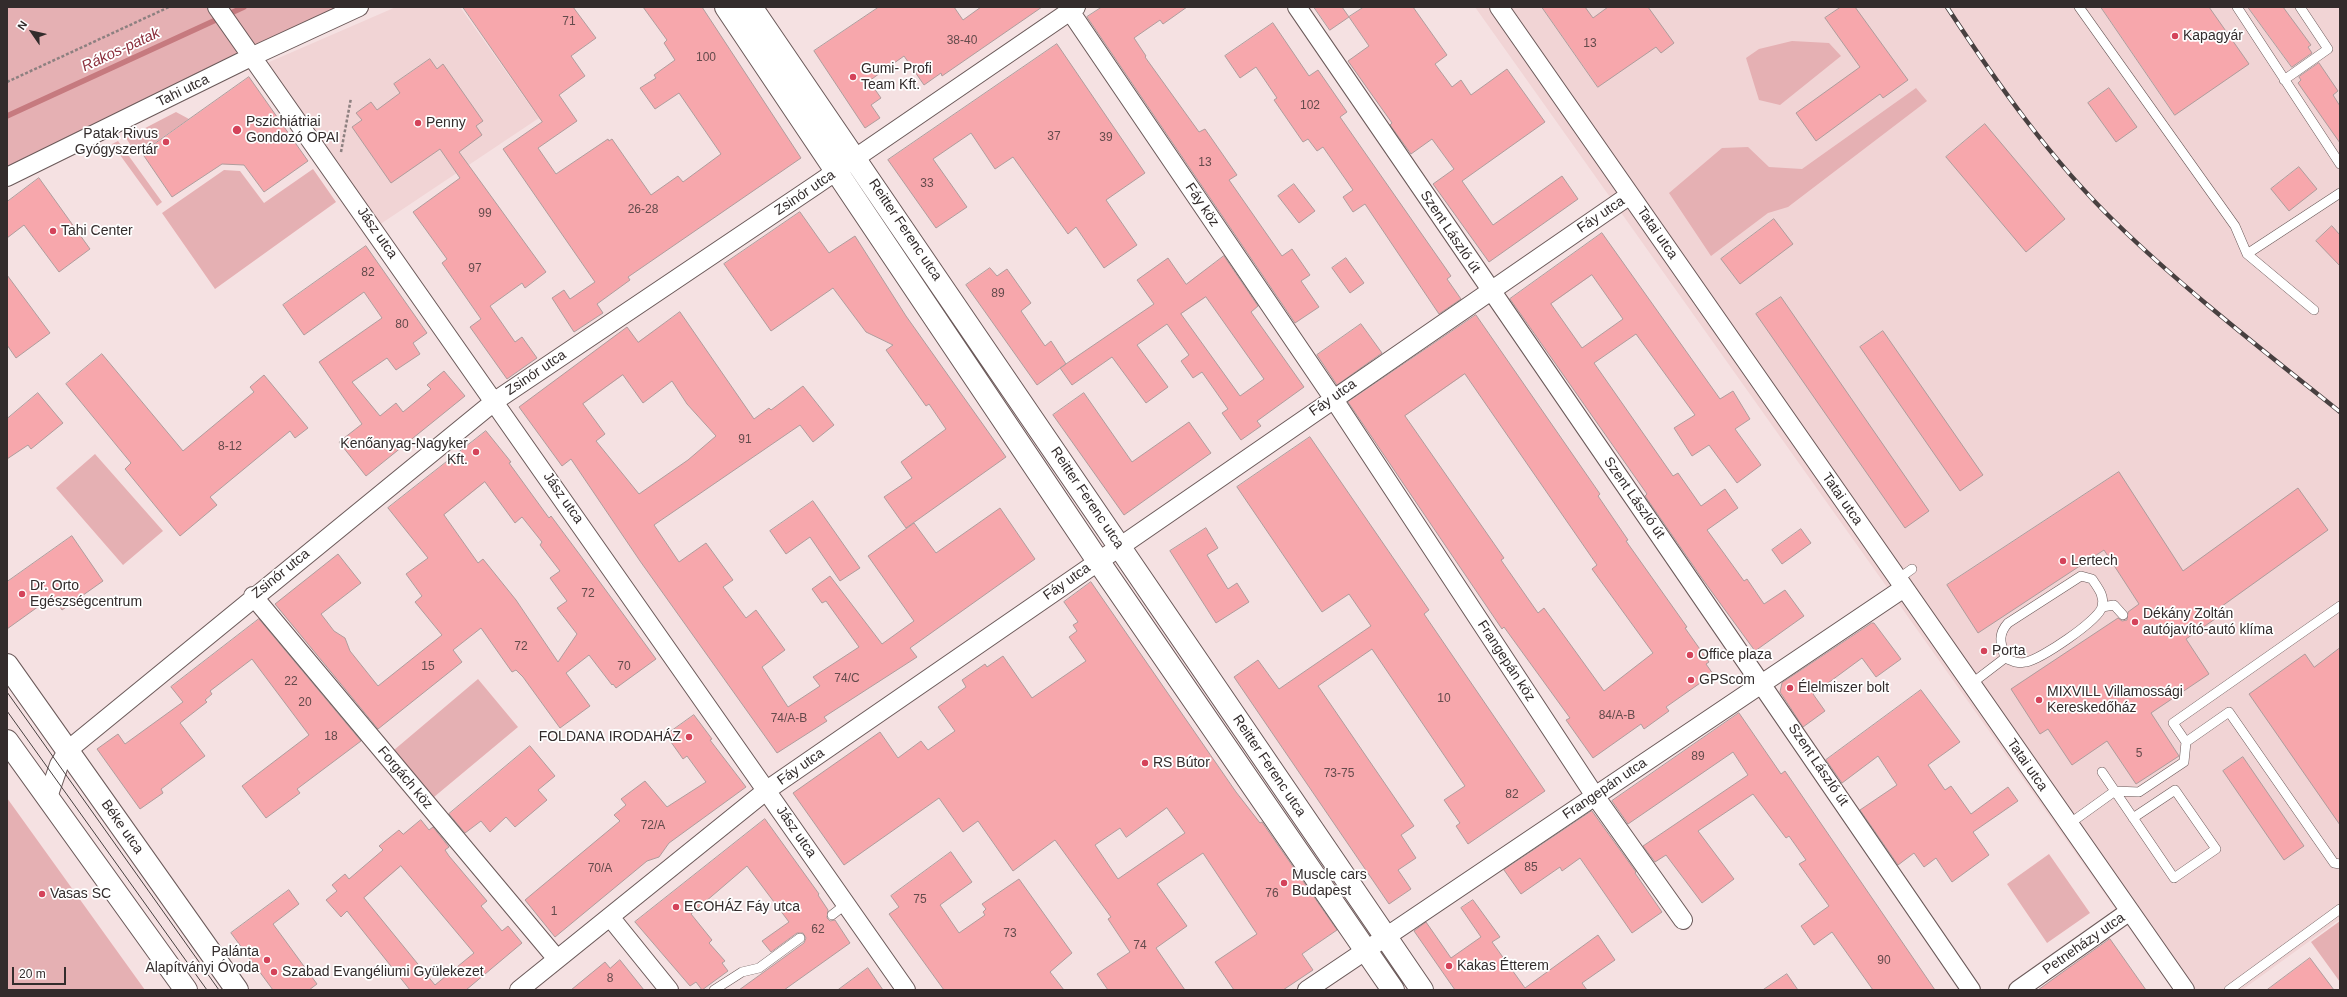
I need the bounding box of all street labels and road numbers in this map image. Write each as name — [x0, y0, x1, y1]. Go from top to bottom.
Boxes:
street label: Tahi utca — [154, 71, 212, 111]
street label: Zsinór utca — [772, 167, 838, 219]
street label: Reitter Ferenc utca — [865, 176, 945, 284]
street label: Fáy köz — [1181, 180, 1223, 230]
street label: Szent László út — [1416, 188, 1484, 276]
street label: Fáy utca — [1574, 193, 1628, 237]
street label: Jász utca — [353, 204, 401, 262]
street label: Tatai utca — [1633, 204, 1681, 262]
street label: Zsinór utca — [503, 347, 569, 399]
street label: Fáy utca — [1306, 376, 1360, 420]
street label: Reitter Ferenc utca — [1047, 444, 1127, 552]
street label: Szent László út — [1600, 454, 1668, 542]
street label: Jász utca — [539, 469, 587, 527]
street label: Tatai utca — [1818, 470, 1866, 528]
street label: Zsinór utca — [249, 546, 313, 602]
street label: Fáy utca — [1040, 560, 1094, 604]
street label: Frangepán köz — [1474, 617, 1538, 705]
street label: Reitter Ferenc utca — [1229, 712, 1309, 820]
street label: Szent László út — [1784, 721, 1852, 809]
street label: Tatai utca — [2003, 736, 2051, 794]
street label: Forgách köz — [374, 743, 436, 813]
street label: Fáy utca — [774, 745, 828, 789]
street label: Frangepán utca — [1560, 755, 1650, 823]
street label: Béke utca — [97, 797, 147, 857]
street label: Jász utca — [772, 803, 820, 861]
street label: Petneházy utca — [2040, 909, 2128, 979]

